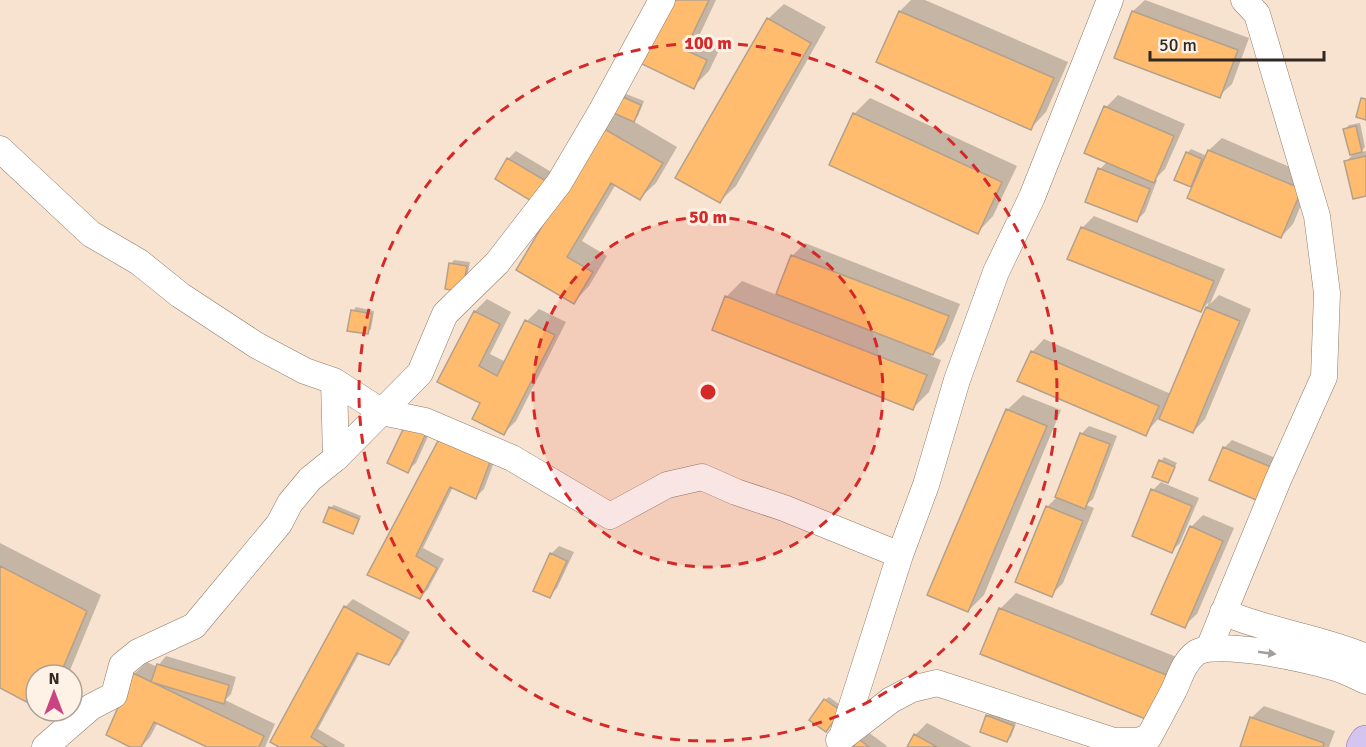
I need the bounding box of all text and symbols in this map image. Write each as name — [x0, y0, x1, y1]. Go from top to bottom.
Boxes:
scale bar — [1150, 24, 1324, 62]
text: 100 m — [684, 32, 732, 54]
text: 50 m — [1159, 34, 1197, 56]
text: 50 m — [689, 206, 727, 228]
centre of rings — [698, 382, 718, 402]
one-way arrow — [1257, 649, 1276, 658]
north arrow — [24, 663, 84, 723]
text: N — [48, 669, 60, 689]

